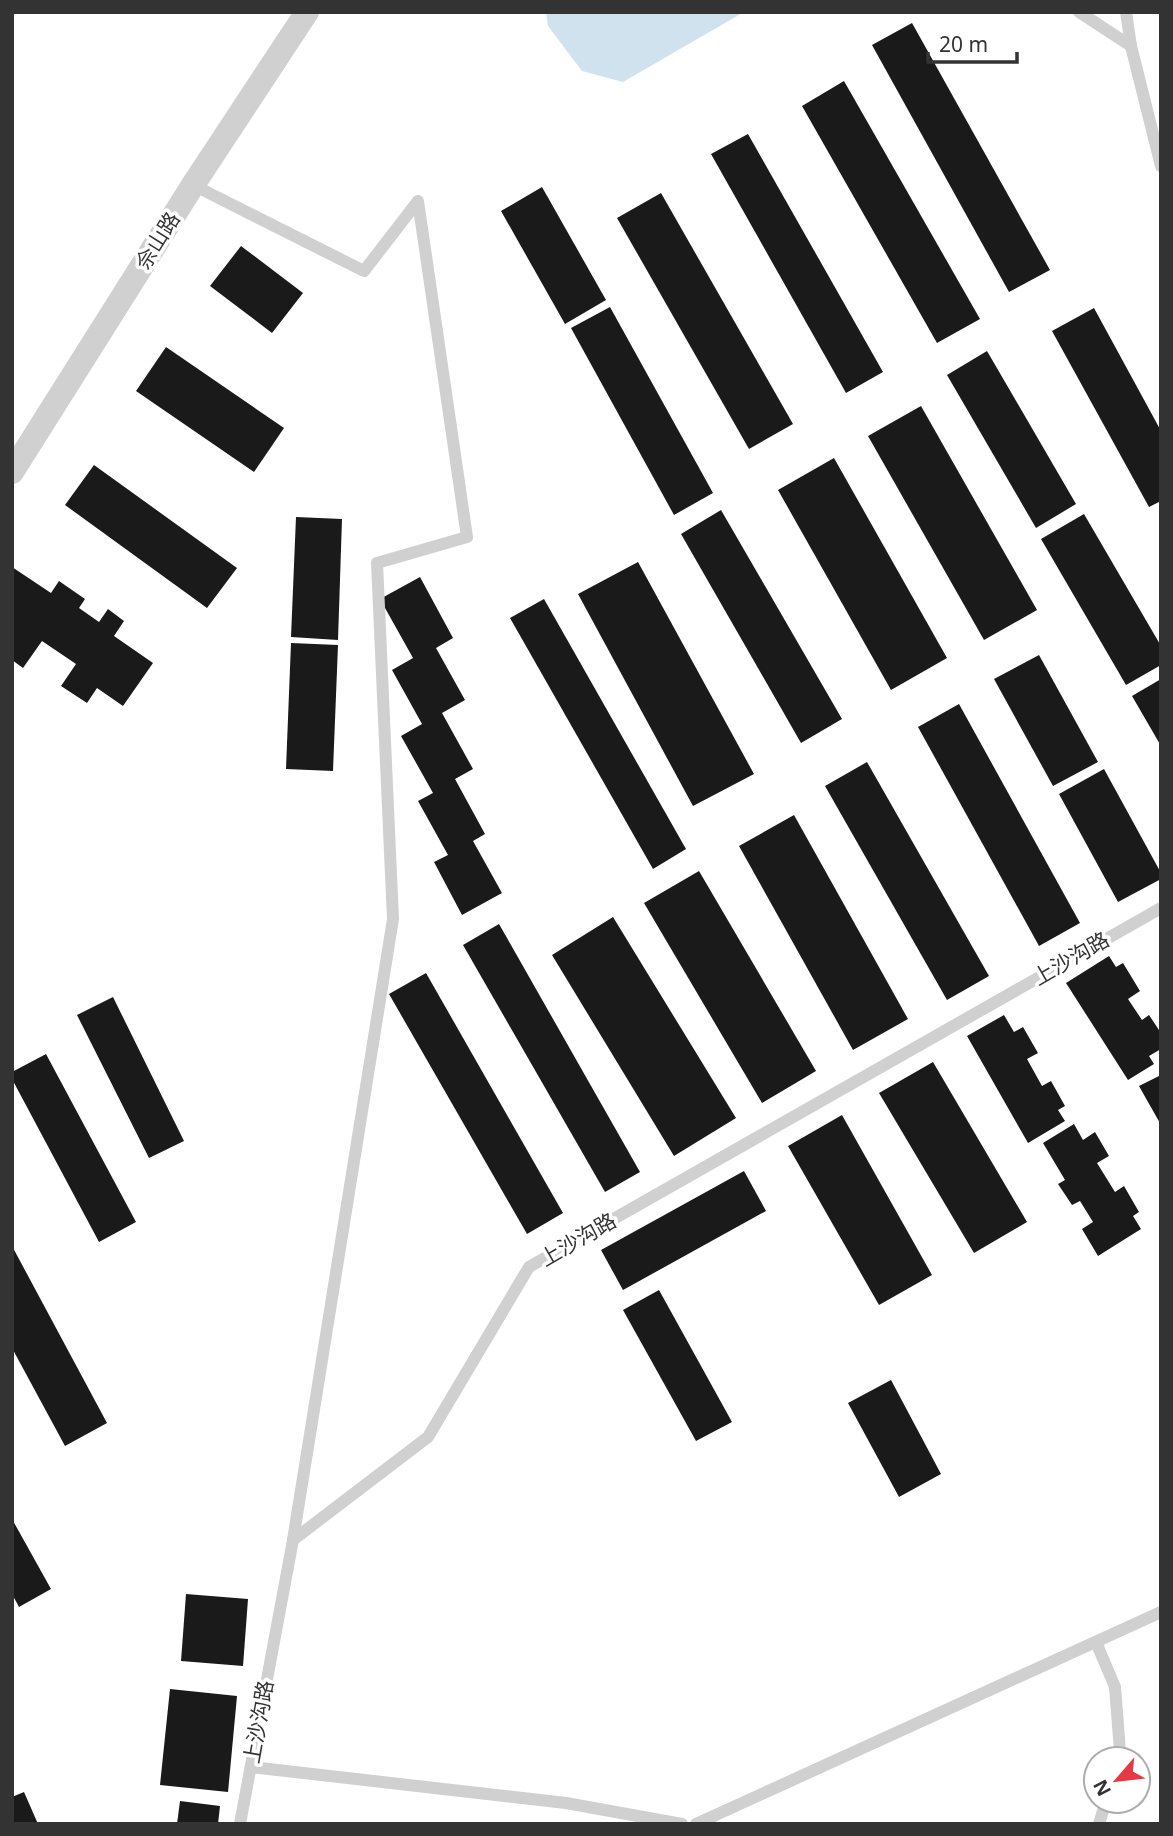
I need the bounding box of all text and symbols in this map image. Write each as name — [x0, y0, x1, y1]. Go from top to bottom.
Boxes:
scale bar — [928, 21, 1017, 65]
text: 20 m — [939, 30, 988, 58]
street label: 佘山路 — [129, 206, 186, 275]
street label: 上沙沟路 — [1027, 925, 1114, 991]
street label: 上沙沟路 — [534, 1206, 621, 1272]
street label: 上沙沟路 — [237, 1678, 279, 1766]
north arrow — [1082, 1745, 1152, 1815]
text: N — [1087, 1775, 1117, 1801]

